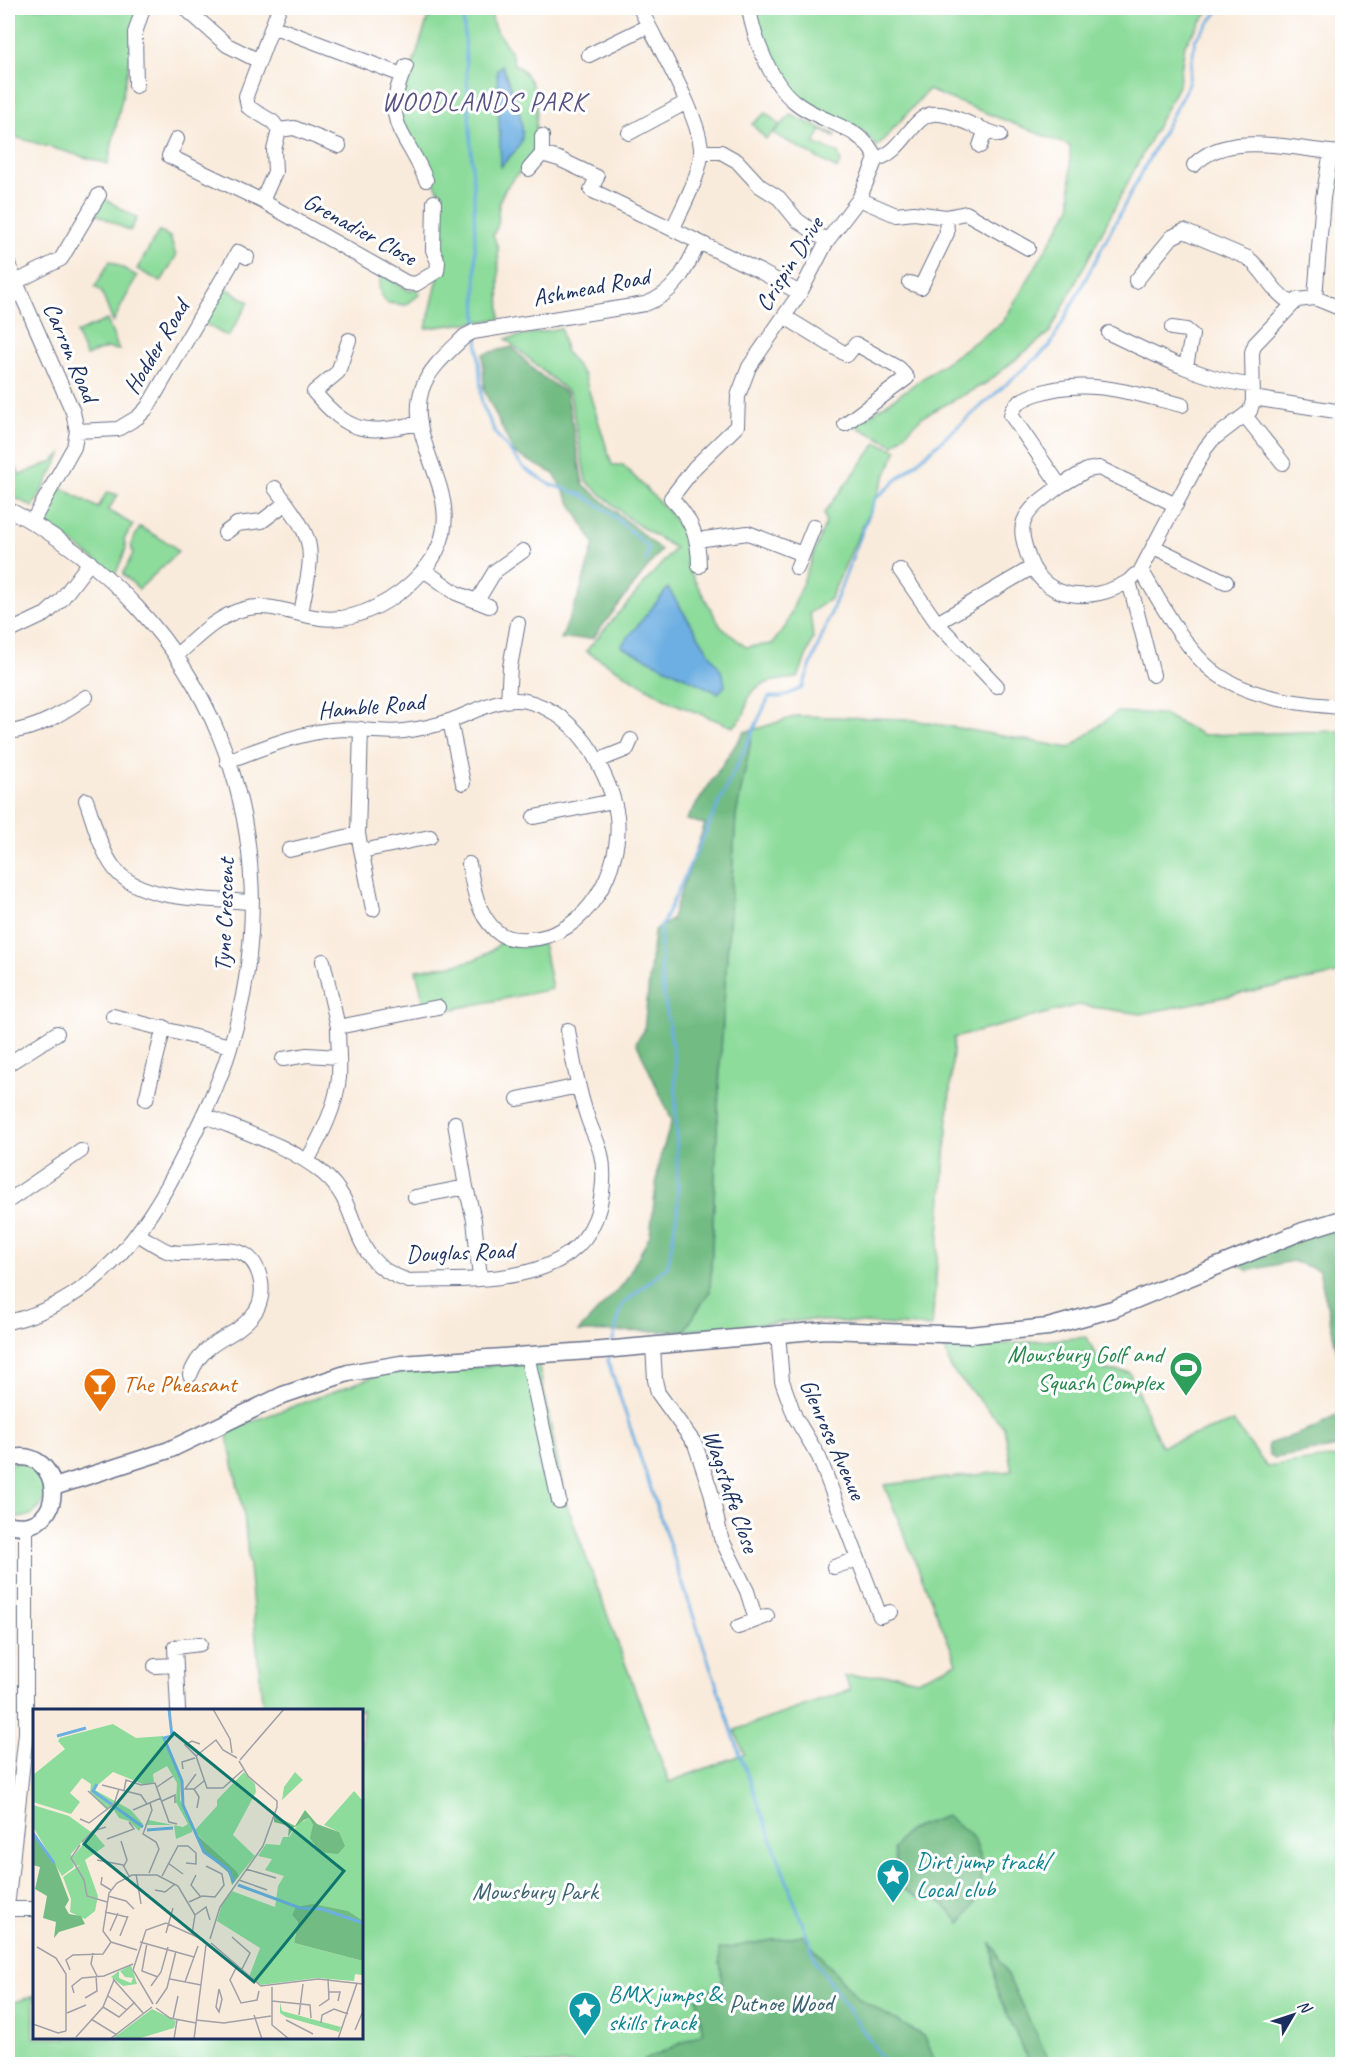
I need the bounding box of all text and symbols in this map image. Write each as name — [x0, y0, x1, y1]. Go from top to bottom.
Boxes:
district label: WOODLANDS PARK — [382, 85, 590, 118]
street label: Grenadier Close — [298, 186, 424, 273]
street label: Crispin Drive — [748, 209, 831, 317]
street label: Ashmead Road — [530, 260, 655, 313]
street label: Hodder Road — [116, 292, 198, 399]
street label: Carron Road — [37, 298, 107, 410]
street label: Hamble Road — [317, 686, 429, 726]
street label: Tyne Crescent — [207, 856, 241, 972]
street label: Douglas Road — [405, 1235, 518, 1269]
place label: Mowsbury Golf and Squash Complex — [1007, 1339, 1167, 1397]
sports icon: Mowsbury Golf and Squash Complex — [1168, 1350, 1204, 1397]
bar icon: The Pheasant — [82, 1366, 118, 1413]
place label: The Pheasant — [123, 1369, 239, 1399]
street label: Glenrose Avenue — [793, 1374, 874, 1506]
street label: Wagstaffe Close — [696, 1426, 767, 1558]
inset map — [33, 1709, 363, 2039]
place label: Dirt jump track/ Local club — [916, 1846, 1056, 1904]
place icon: Dirt jump track/ Local club — [875, 1857, 911, 1904]
park label: Mowsbury Park — [472, 1876, 600, 1906]
place label: BMX jumps & skills track — [608, 1979, 723, 2037]
north arrow — [1263, 1985, 1323, 2045]
park label: Putnoe Wood — [729, 1988, 836, 2018]
place icon: BMX jumps & skills track — [567, 1990, 603, 2037]
text: N — [1293, 1996, 1317, 2019]

